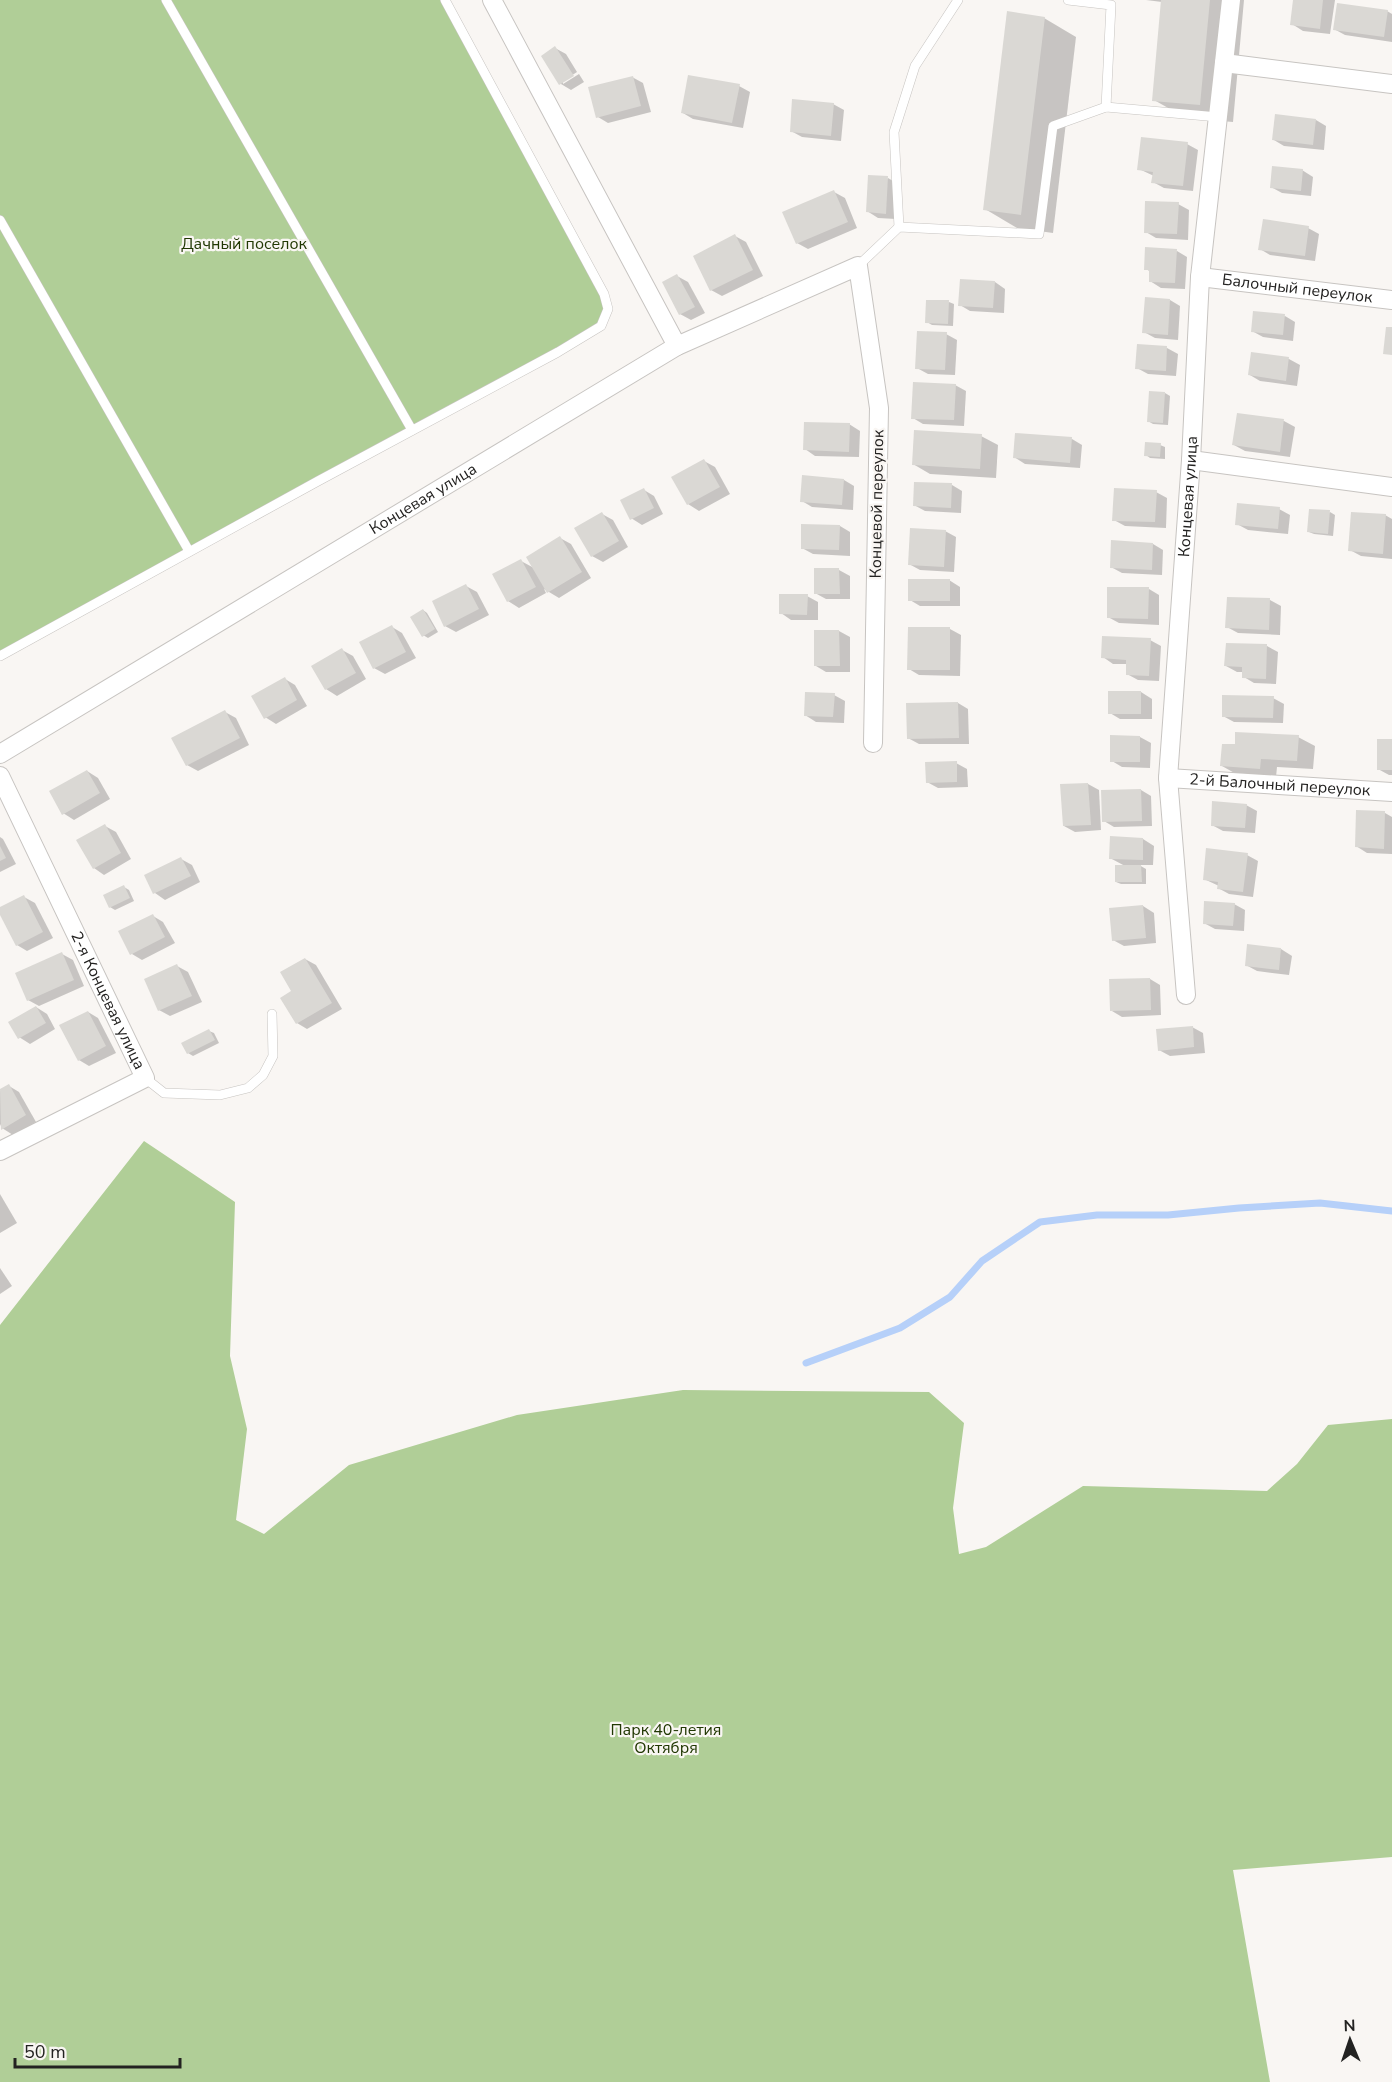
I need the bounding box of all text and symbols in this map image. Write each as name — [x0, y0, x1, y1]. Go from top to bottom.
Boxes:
park label: Дачный поселок — [181, 233, 307, 255]
street label: Балочный переулок — [1221, 269, 1374, 309]
street label: Концевой переулок — [865, 429, 889, 579]
street label: Концевая улица — [1173, 435, 1203, 558]
street label: Концевая улица — [365, 458, 481, 540]
street label: 2-й Балочный переулок — [1189, 768, 1372, 802]
street label: 2-я Концевая улица — [65, 928, 150, 1073]
park label: Парк 40-летия Октября — [610, 1719, 722, 1759]
north arrow — [1320, 2010, 1380, 2070]
text: N — [1343, 2015, 1356, 2037]
scale bar — [15, 2031, 180, 2069]
text: 50 m — [24, 2040, 66, 2064]

